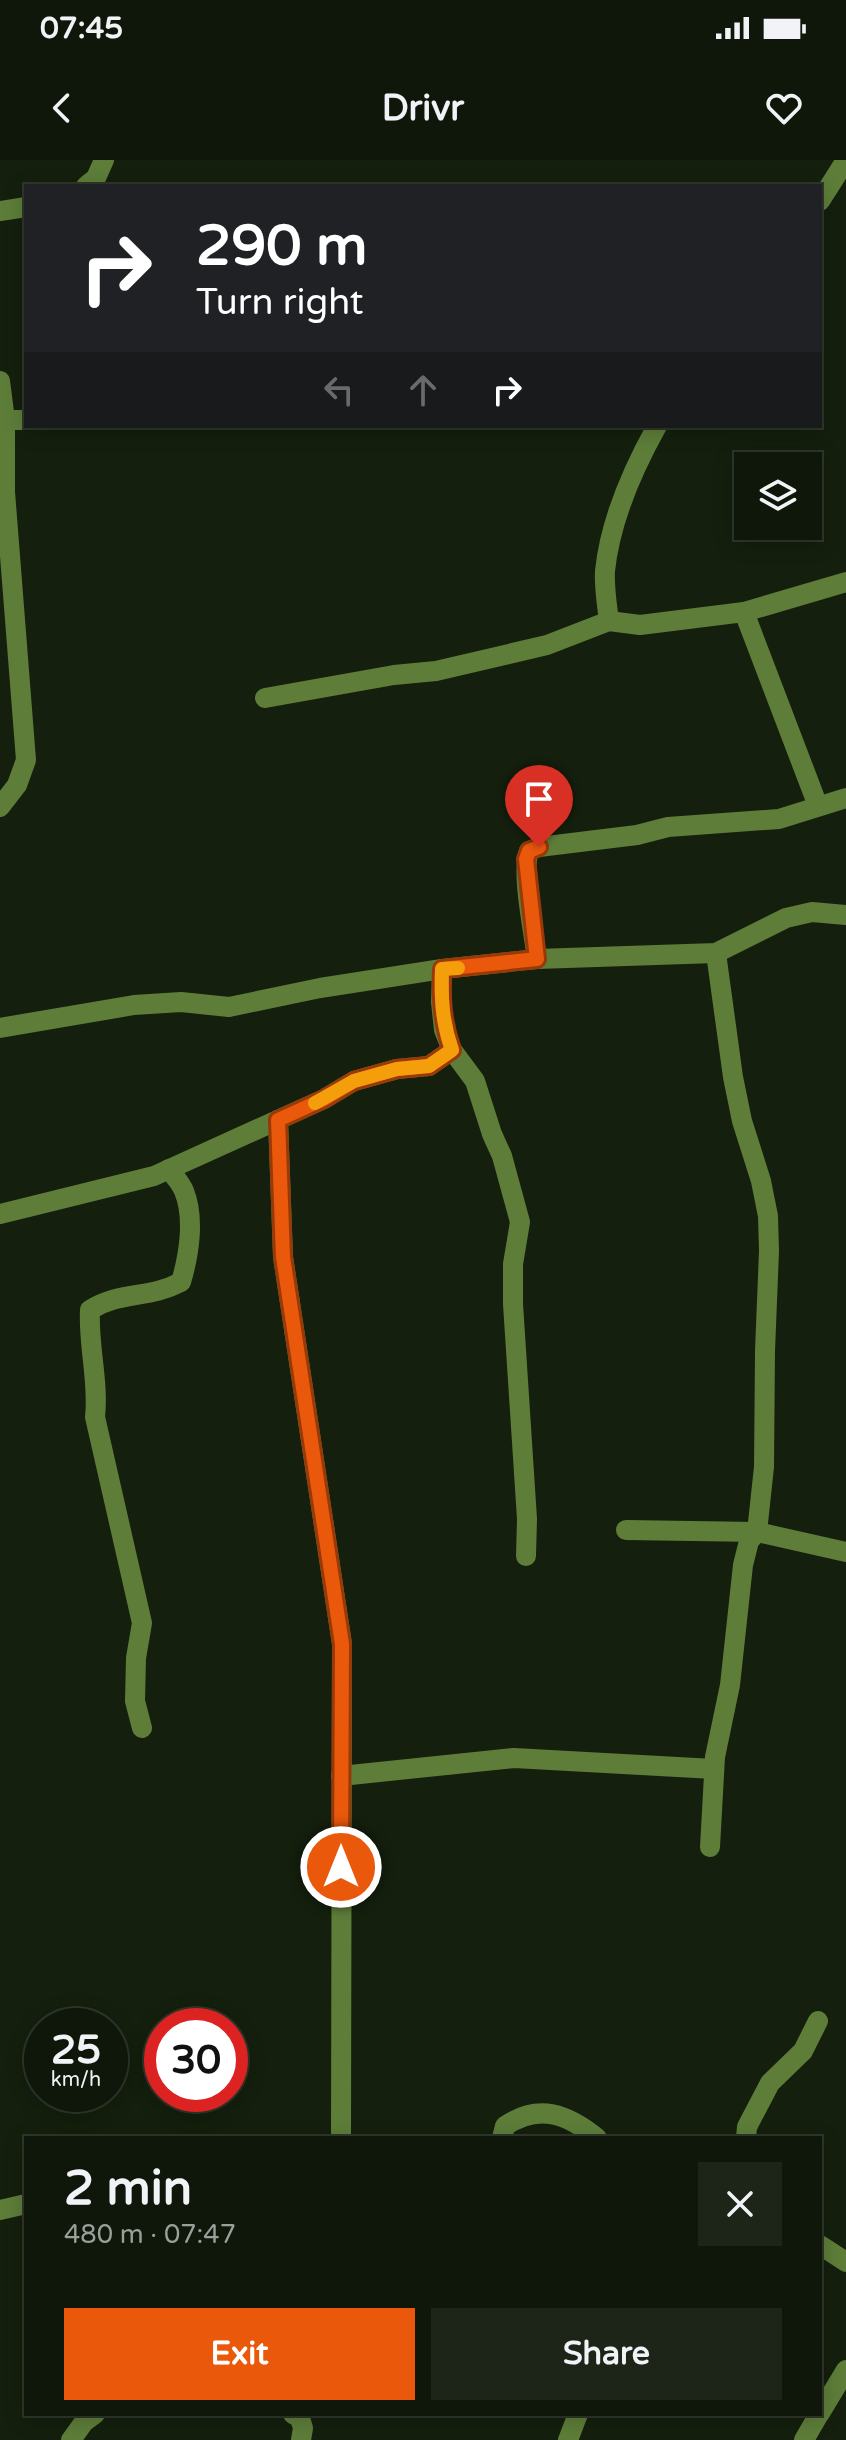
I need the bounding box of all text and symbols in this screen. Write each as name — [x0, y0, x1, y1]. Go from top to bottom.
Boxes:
text: 07:45 — [40, 10, 123, 47]
icon: back — [40, 86, 84, 130]
icon: heart — [762, 86, 806, 130]
text: Drivr — [382, 87, 464, 130]
text: 290 m — [196, 213, 367, 280]
icon: right — [64, 216, 168, 320]
text: Turn right — [196, 281, 363, 324]
icon: left — [317, 368, 361, 412]
icon: ahead — [401, 368, 445, 412]
icon: right — [485, 368, 529, 412]
map controls — [734, 452, 822, 540]
button: layers — [734, 452, 822, 540]
pin — [505, 765, 573, 847]
icon: arrive — [517, 777, 561, 821]
position arrow — [299, 1825, 383, 1909]
speed limit sign: 30 — [144, 2008, 248, 2112]
text: 25 — [51, 2026, 101, 2074]
text: km/h — [51, 2068, 101, 2092]
text: 2 min — [64, 2160, 192, 2218]
button: close — [698, 2162, 782, 2246]
text: 480 m · 07:47 — [64, 2219, 236, 2250]
button: Exit — [64, 2308, 415, 2400]
button: Share — [431, 2308, 782, 2400]

